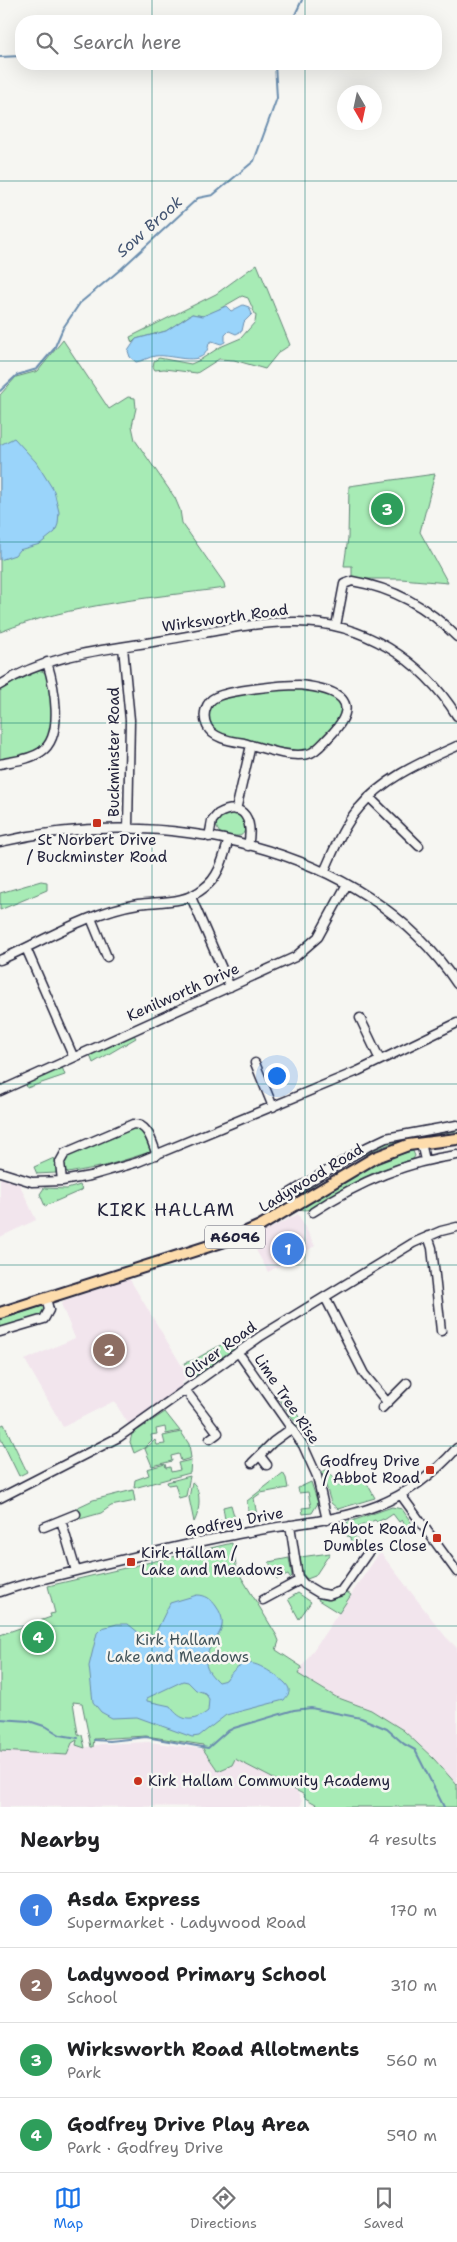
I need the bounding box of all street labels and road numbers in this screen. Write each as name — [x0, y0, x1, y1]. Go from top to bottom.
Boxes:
street label: Wirksworth Road — [161, 599, 290, 637]
street label: Buckminster Road — [104, 686, 124, 817]
street label: Kenilworth Drive — [124, 958, 242, 1026]
street label: Ladywood Road — [255, 1139, 367, 1217]
road number: A6096 — [205, 1226, 265, 1248]
street label: Oliver Road — [180, 1317, 261, 1383]
street label: Lime Tree Rise — [250, 1350, 324, 1448]
street label: Godfrey Drive — [183, 1503, 285, 1541]

